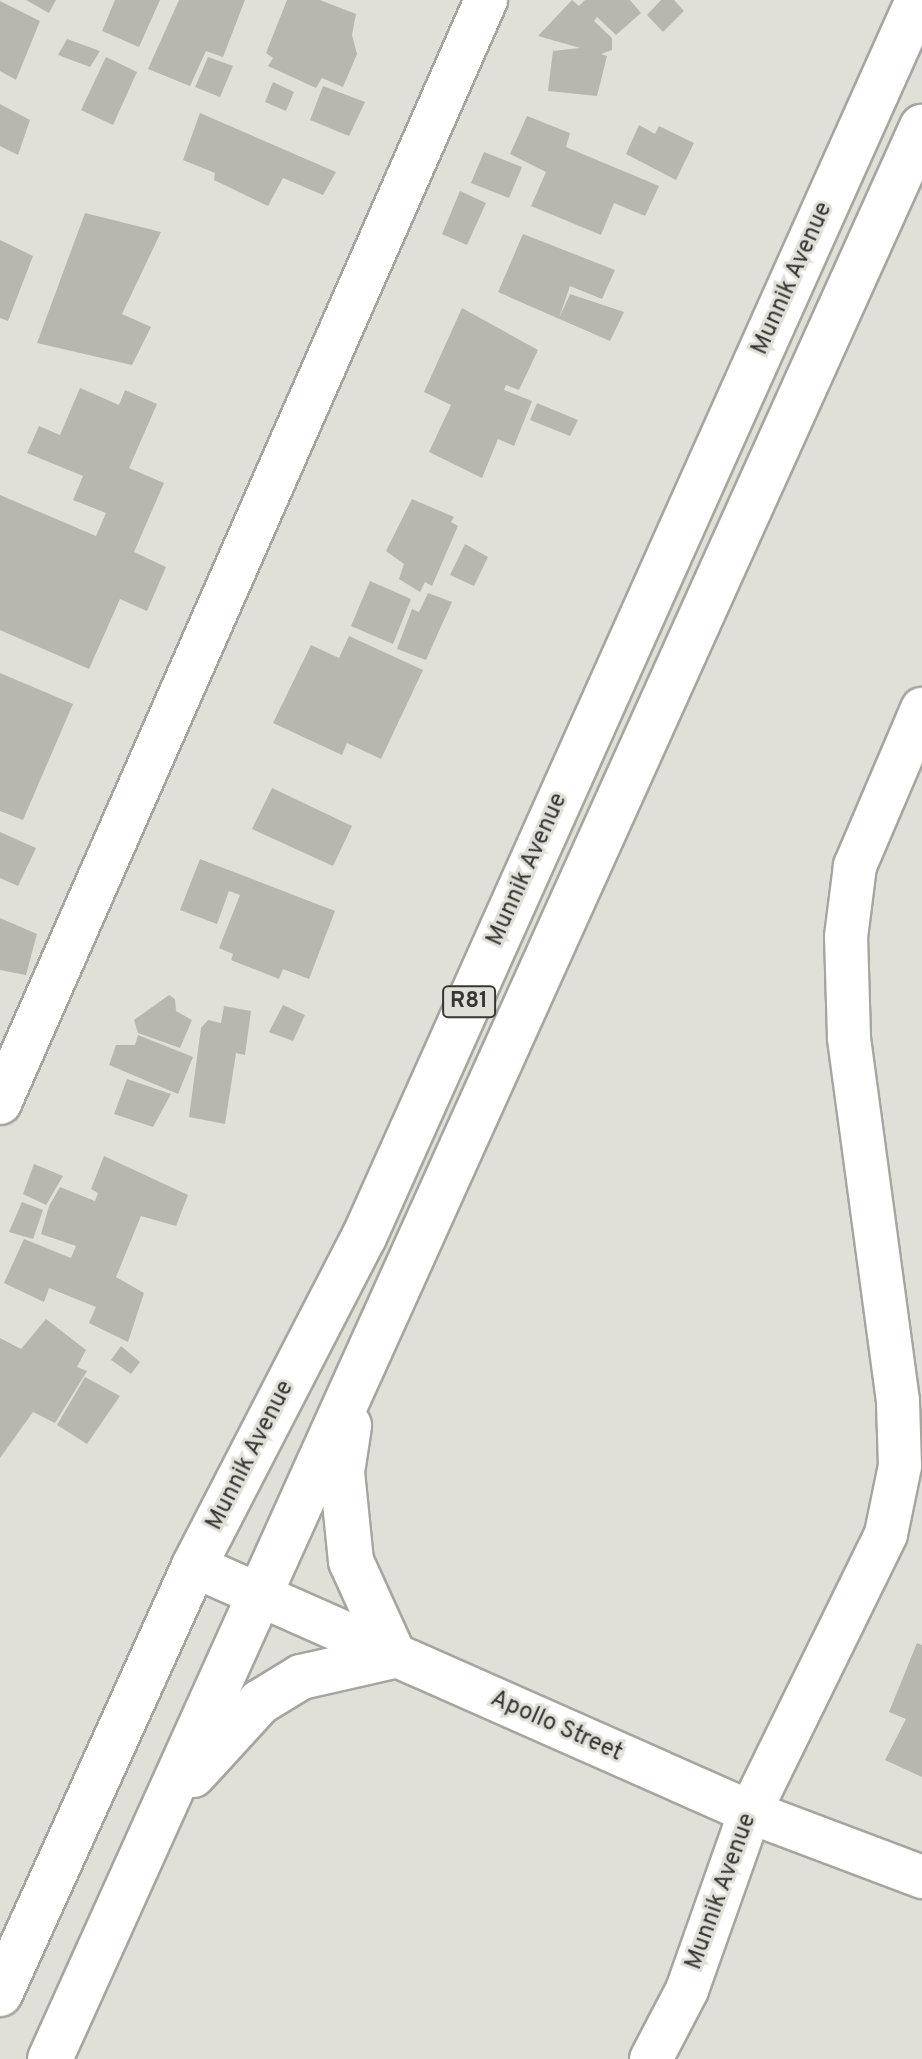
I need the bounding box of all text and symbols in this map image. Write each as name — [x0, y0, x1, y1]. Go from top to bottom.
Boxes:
street label: Munnik Avenue — [746, 198, 840, 360]
street label: Munnik Avenue — [481, 789, 575, 951]
road number: R81 — [441, 984, 497, 1020]
street label: Munnik Avenue — [201, 1376, 301, 1536]
street label: Apollo Street — [486, 1685, 626, 1769]
street label: Munnik Avenue — [680, 1810, 764, 1974]

